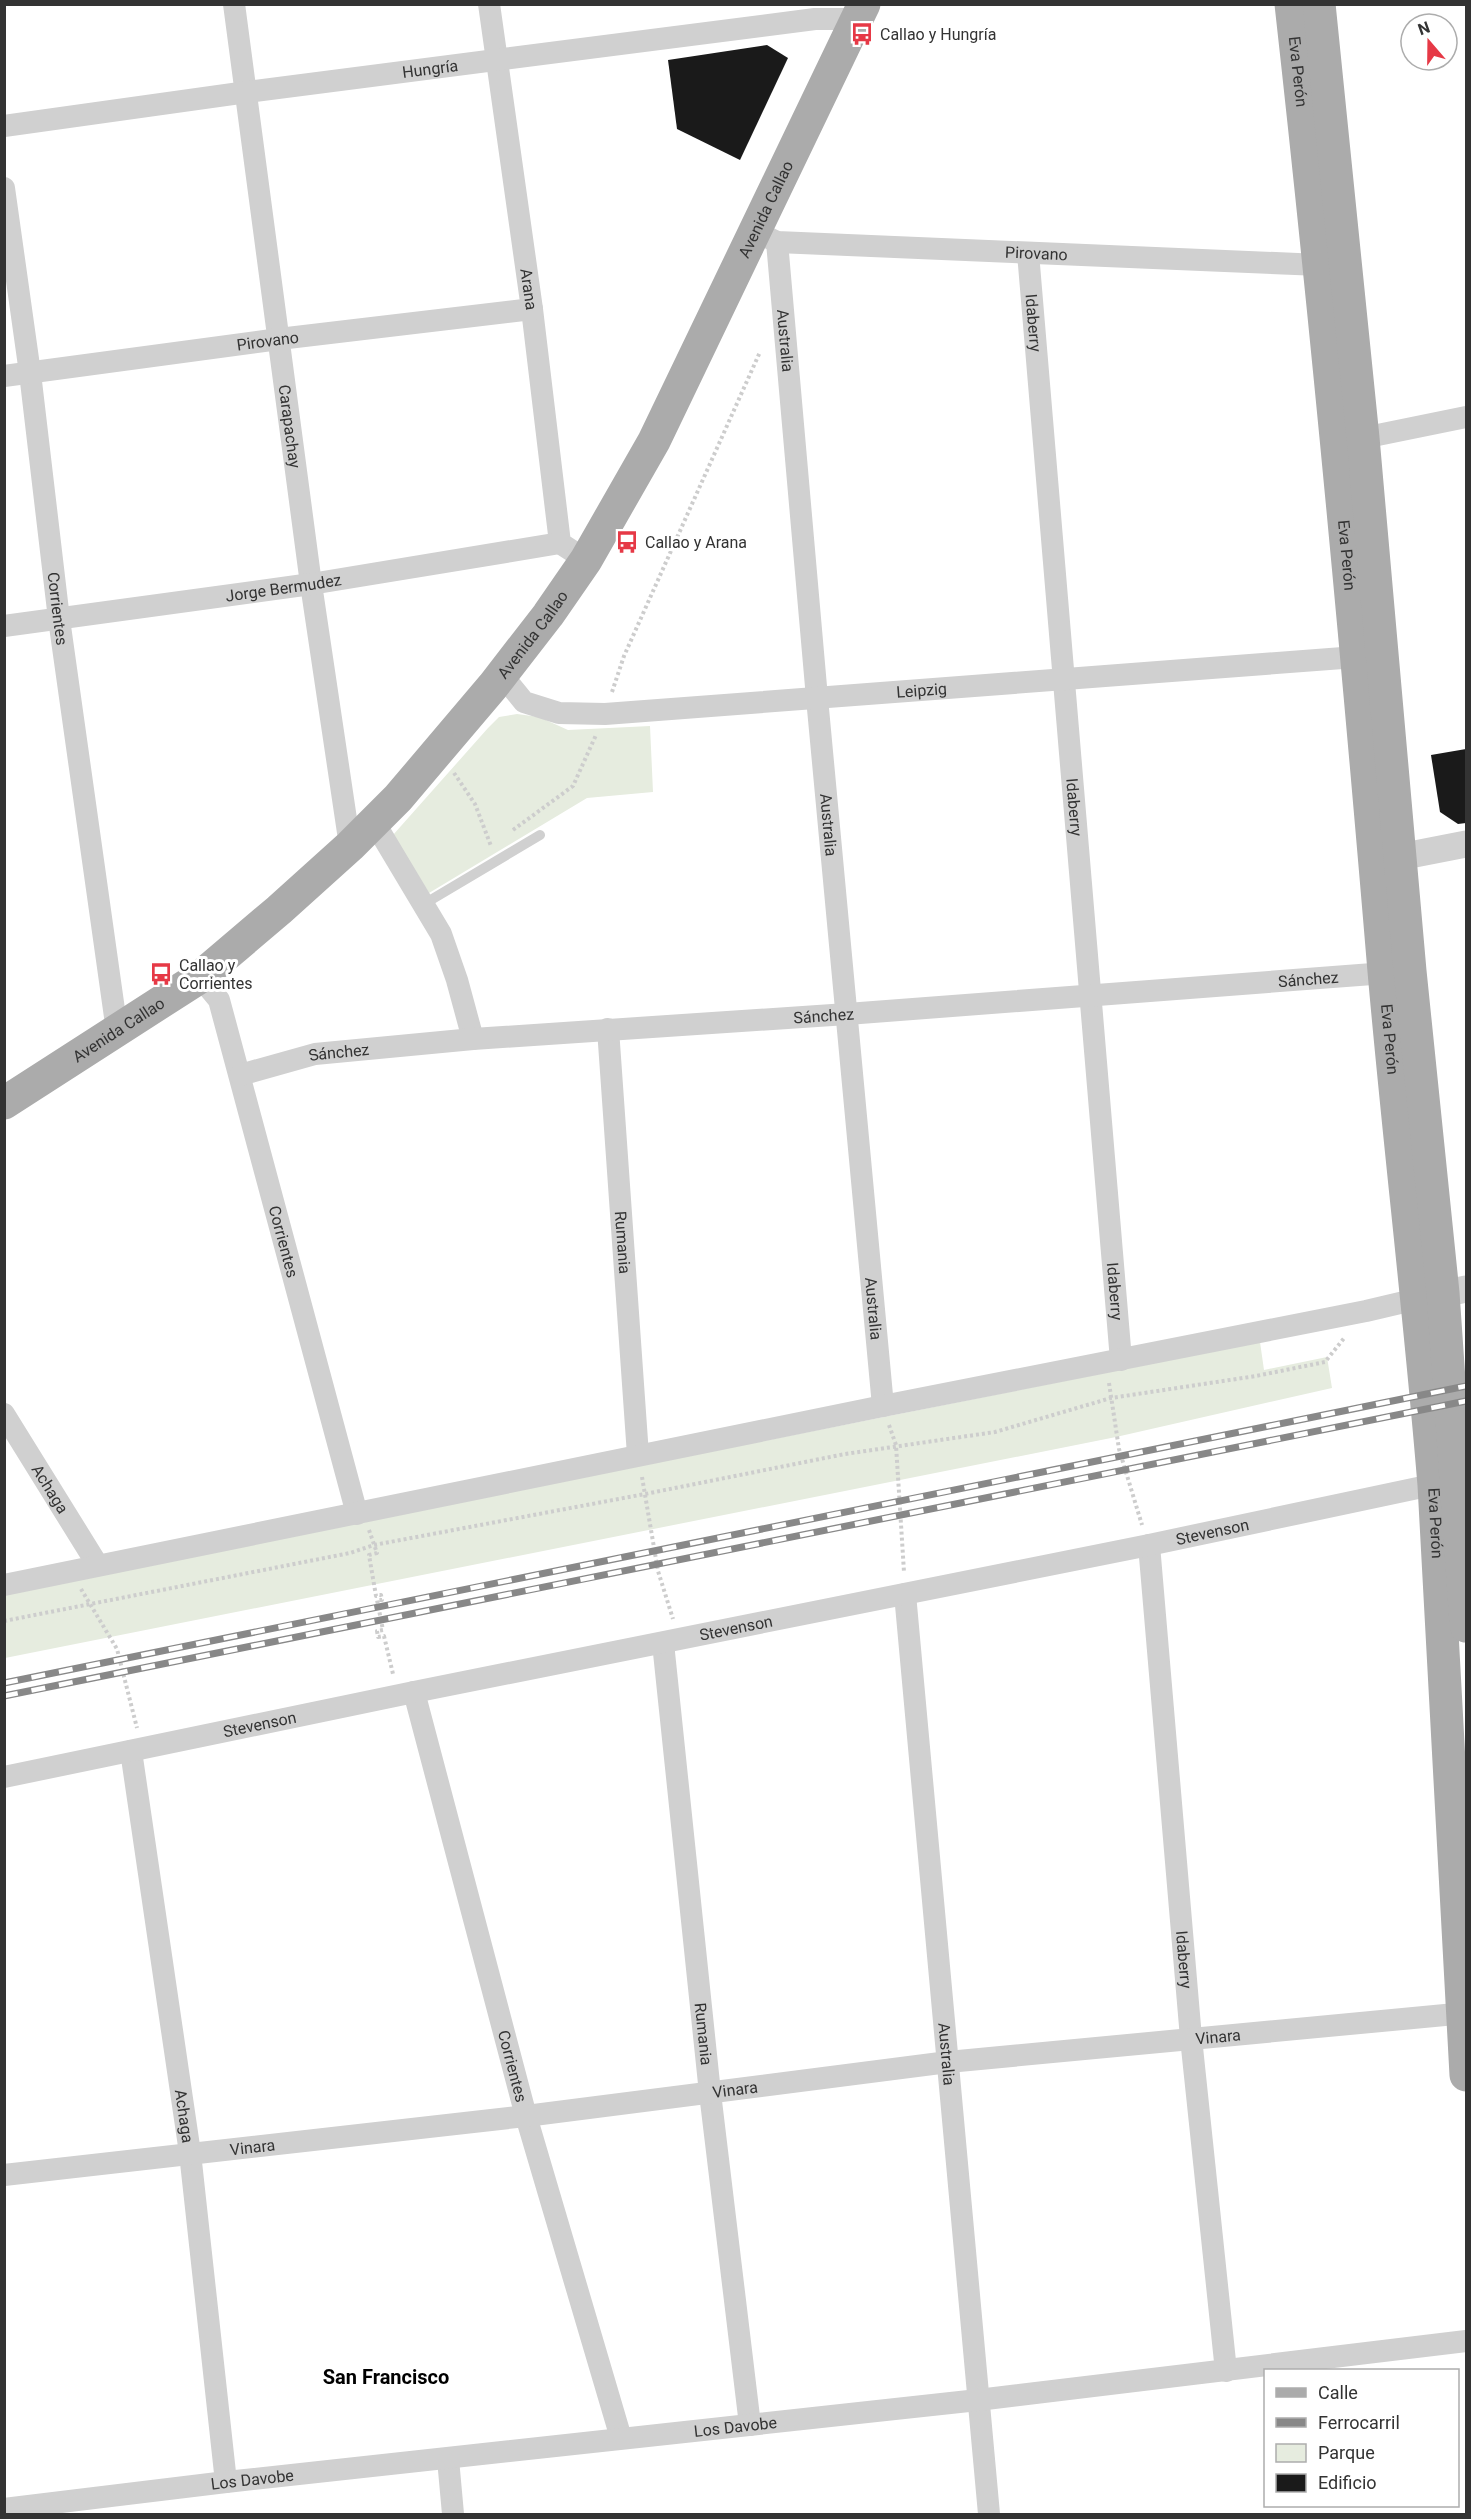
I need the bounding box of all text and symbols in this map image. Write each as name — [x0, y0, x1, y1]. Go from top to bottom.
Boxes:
north arrow — [1399, 12, 1459, 72]
text: N — [1415, 18, 1433, 39]
bus stop icon: Callao y Hungría — [849, 21, 875, 47]
place label: Callao y Hungría — [880, 25, 996, 44]
street label: Eva Perón — [1285, 35, 1311, 108]
street label: Hungría — [401, 56, 459, 82]
street label: Avenida Callao — [735, 158, 797, 261]
street label: Pirovano — [1005, 243, 1068, 264]
street label: Arana — [516, 267, 541, 311]
street label: Idaberry — [1021, 293, 1045, 353]
street label: Australia — [773, 308, 797, 373]
street label: Pirovano — [235, 328, 300, 355]
street label: Carapachay — [275, 383, 305, 470]
street label: Eva Perón — [1334, 519, 1360, 591]
bus stop icon: Callao y Arana — [614, 529, 640, 555]
place label: Callao y Arana — [645, 533, 747, 552]
street label: Jorge Bermudez — [224, 570, 343, 606]
street label: Corrientes — [44, 571, 72, 646]
street label: Avenida Callao — [493, 587, 572, 682]
street label: Leipzig — [896, 679, 948, 702]
street label: Idaberry — [1062, 777, 1086, 837]
street label: Australia — [816, 793, 841, 857]
place label: Callao y Corrientes — [179, 956, 253, 993]
bus stop icon: Callao y Corrientes — [148, 961, 174, 987]
street label: Sánchez — [1277, 968, 1339, 991]
street label: Avenida Callao — [69, 993, 168, 1066]
street label: Eva Perón — [1377, 1003, 1403, 1076]
street label: Sánchez — [793, 1004, 855, 1028]
street label: Sánchez — [307, 1040, 370, 1065]
street label: Corrientes — [265, 1204, 302, 1280]
street label: Rumania — [611, 1210, 634, 1275]
street label: Idaberry — [1103, 1262, 1127, 1322]
street label: Australia — [861, 1276, 886, 1341]
street label: Achaga — [28, 1461, 72, 1517]
street label: Eva Perón — [1424, 1487, 1447, 1559]
street label: Stevenson — [1174, 1515, 1251, 1549]
street label: Stevenson — [698, 1612, 774, 1645]
street label: Stevenson — [221, 1708, 298, 1741]
street label: Idaberry — [1172, 1930, 1196, 1990]
street label: Rumania — [691, 2002, 716, 2066]
street label: Australia — [934, 2022, 959, 2086]
street label: Vinara — [1195, 2025, 1242, 2049]
street label: Corrientes — [494, 2028, 531, 2104]
street label: Vinara — [711, 2077, 759, 2102]
street label: Achaga — [171, 2088, 197, 2144]
street label: Vinara — [229, 2135, 276, 2159]
district label: San Francisco — [323, 2365, 449, 2389]
legend — [1264, 2369, 1459, 2507]
text: Calle — [1318, 2382, 1358, 2403]
text: Ferrocarril — [1318, 2412, 1400, 2433]
street label: Los Davobe — [693, 2413, 778, 2441]
text: Parque — [1318, 2442, 1375, 2463]
street label: Los Davobe — [210, 2466, 295, 2494]
text: Edificio — [1318, 2472, 1377, 2493]

